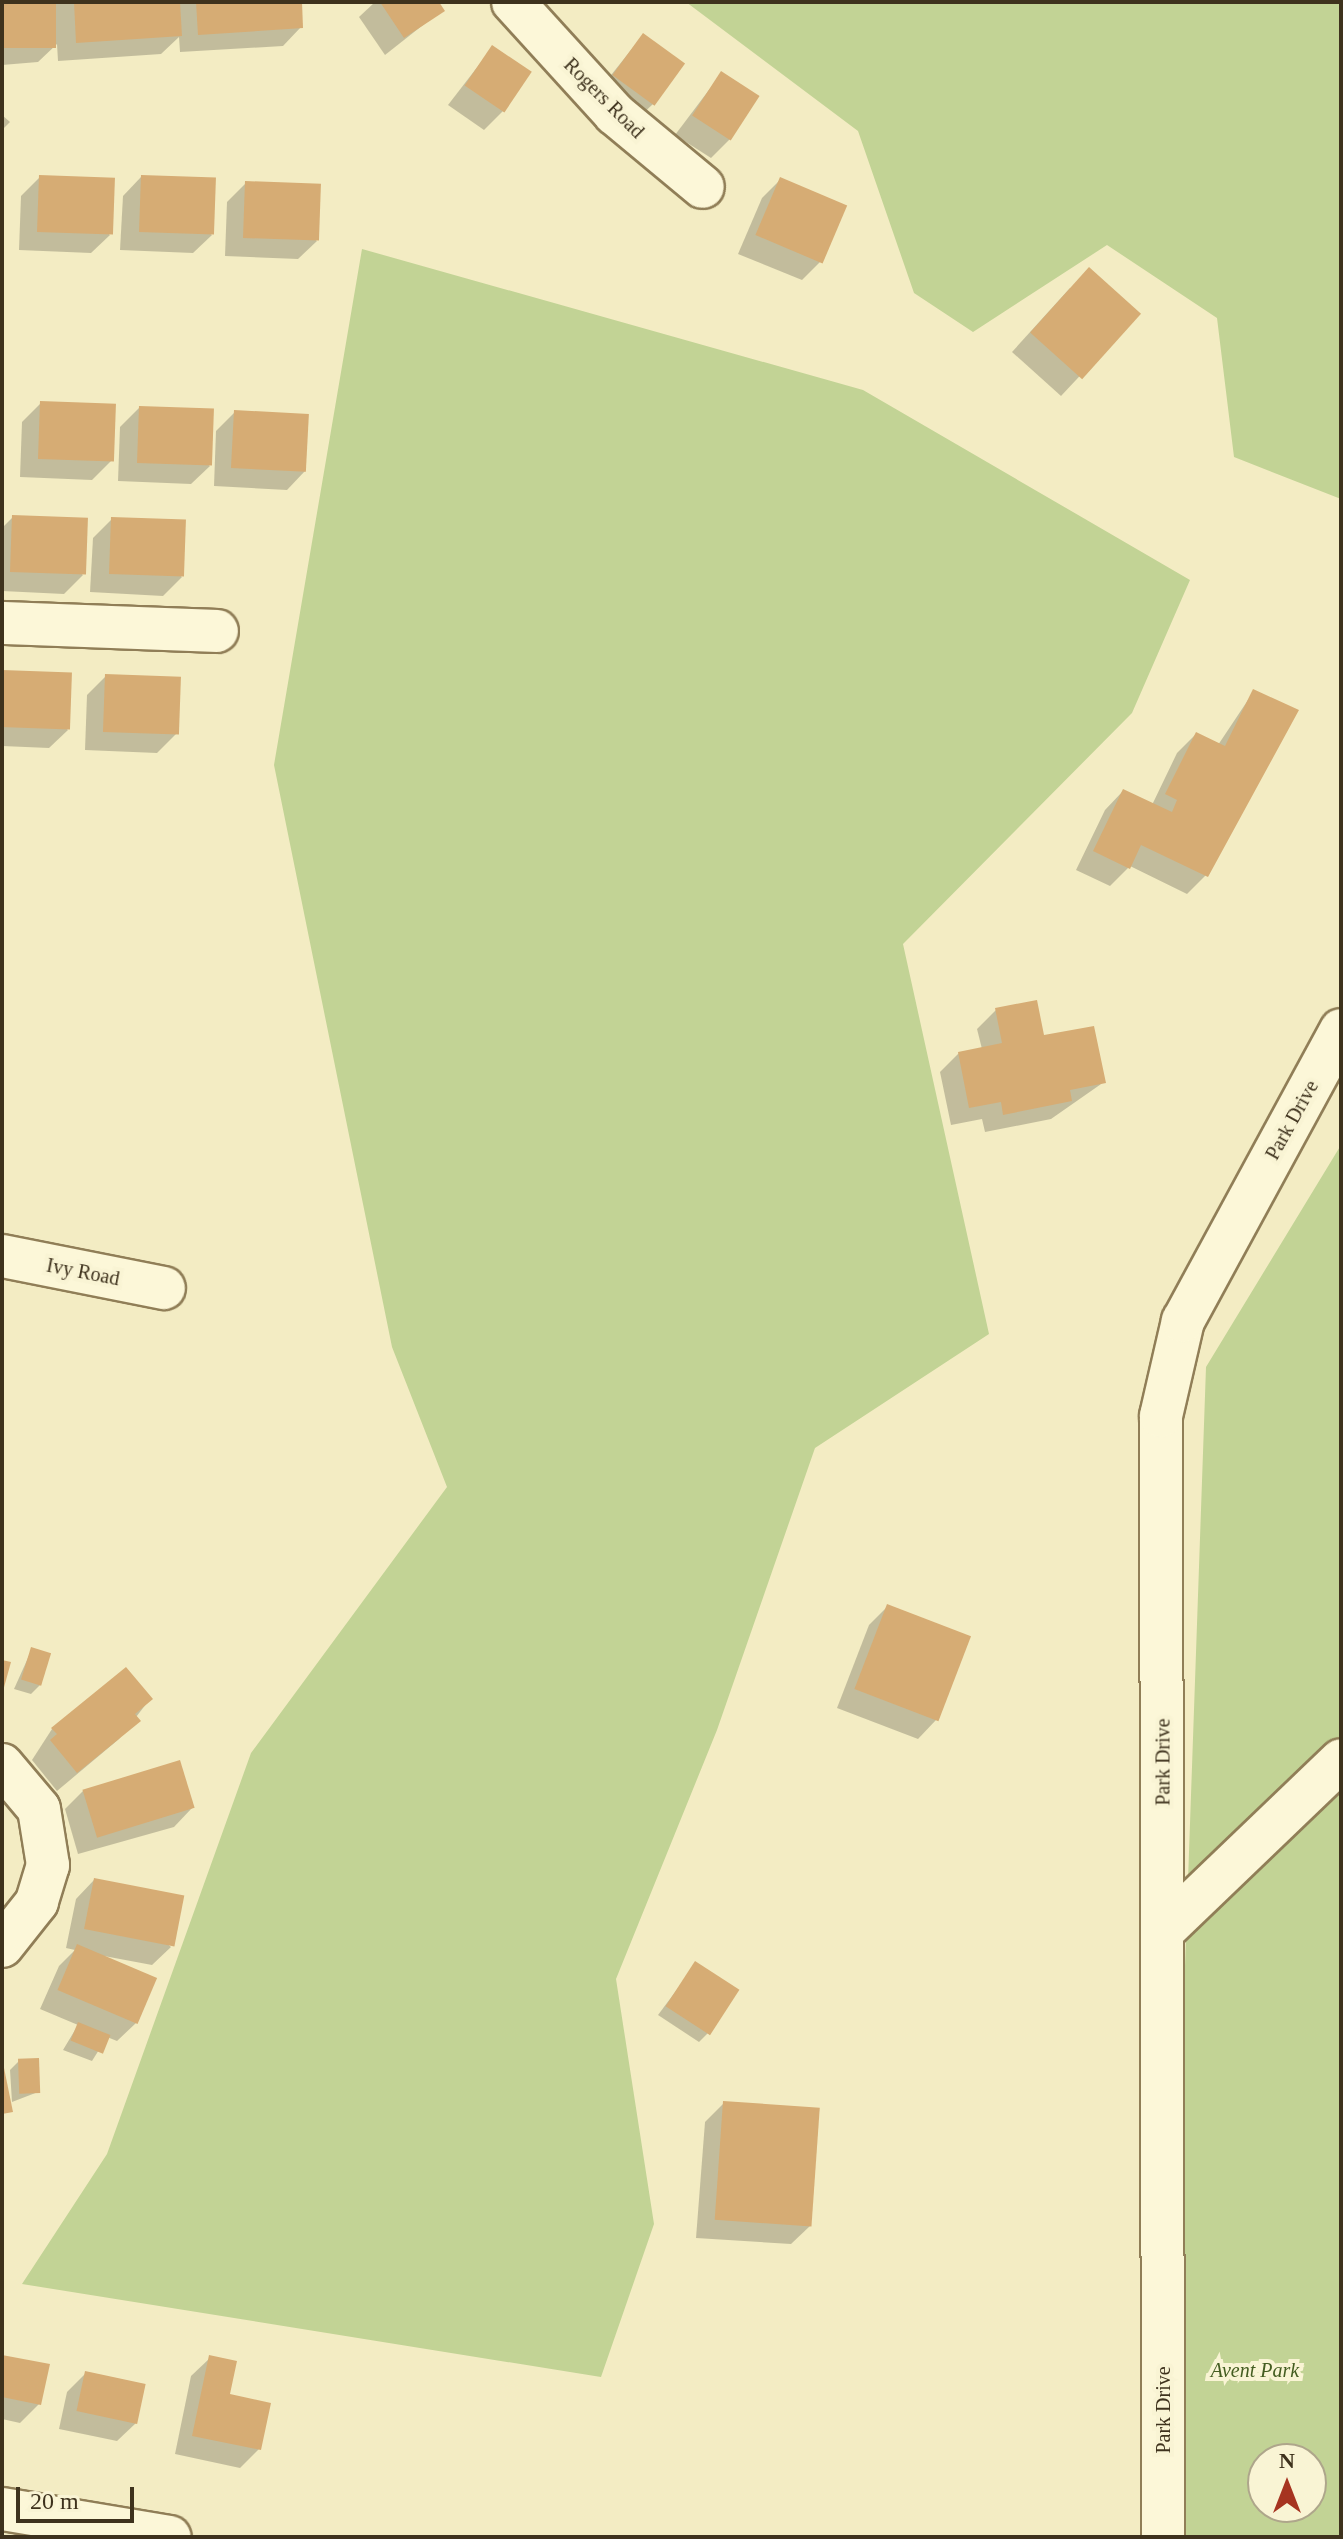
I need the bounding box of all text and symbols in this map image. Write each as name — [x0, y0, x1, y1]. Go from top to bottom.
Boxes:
street label: Rogers Road — [559, 53, 649, 143]
street label: Park Drive — [1260, 1076, 1324, 1164]
street label: Ivy Road — [44, 1253, 122, 1291]
street label: Park Drive — [1151, 1718, 1175, 1806]
park label: Avent Park — [1211, 2358, 1299, 2382]
street label: Park Drive — [1151, 2366, 1175, 2454]
north arrow — [1247, 2443, 1327, 2523]
text: N — [1279, 2448, 1295, 2473]
scale bar — [20, 2471, 138, 2521]
text: 20 m — [30, 2488, 79, 2514]

